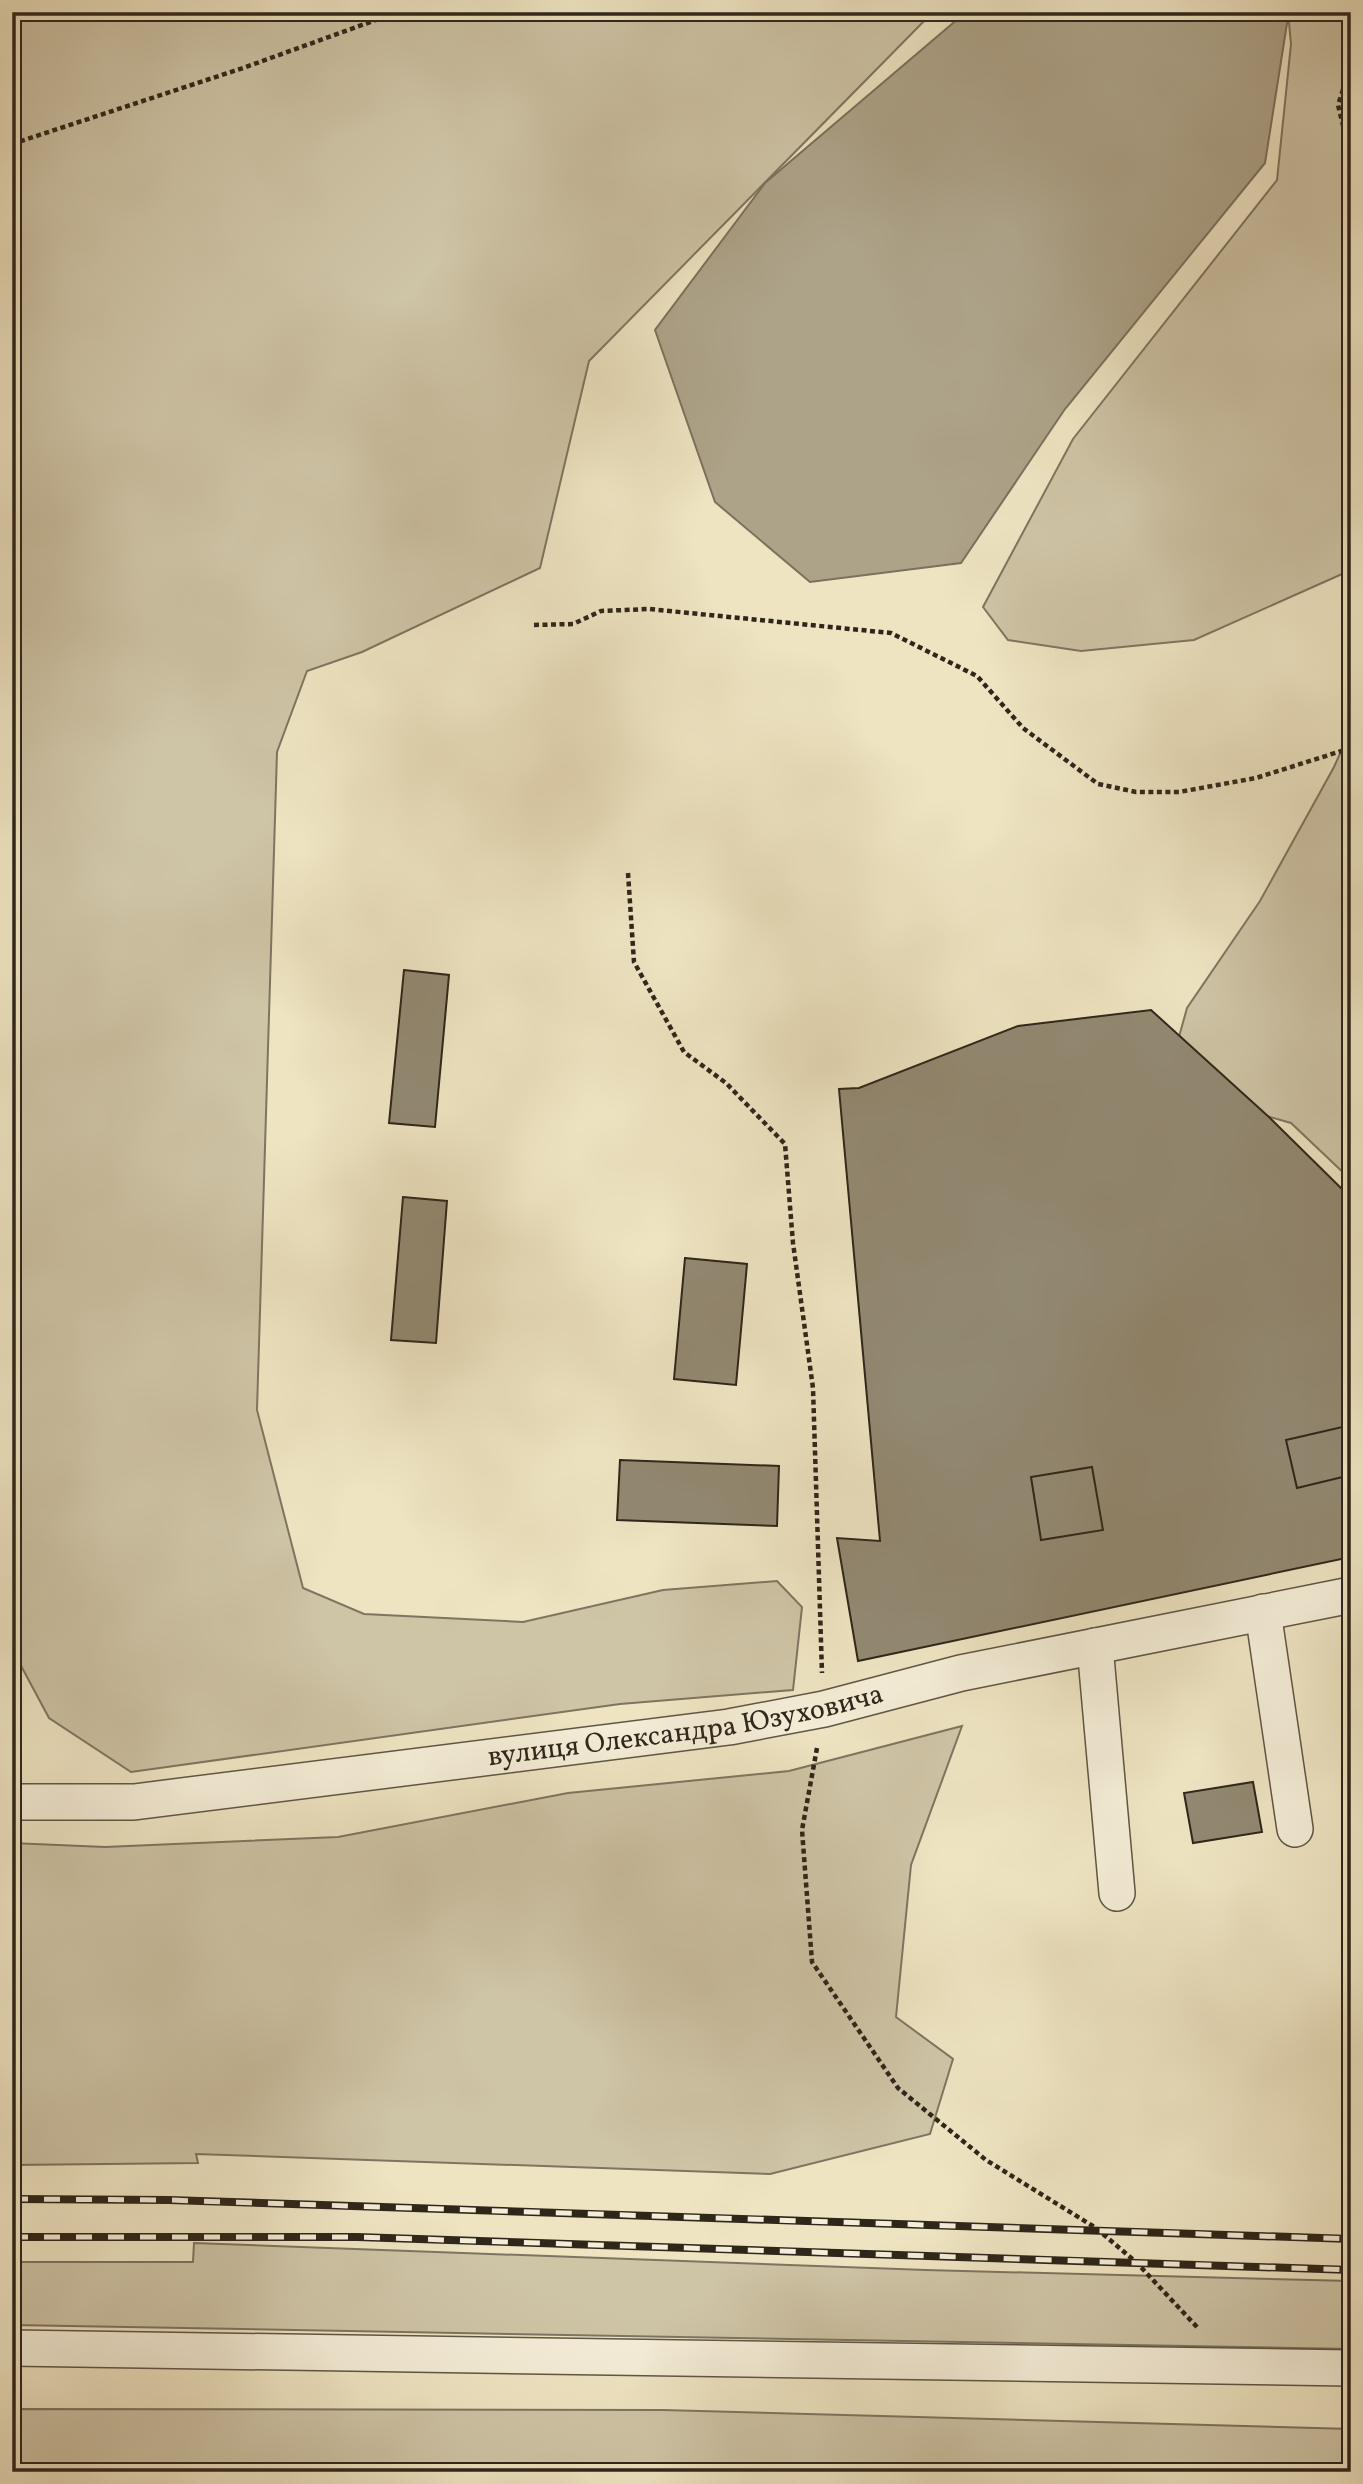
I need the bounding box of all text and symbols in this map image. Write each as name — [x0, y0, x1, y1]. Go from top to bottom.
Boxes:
street label: вулиця Олександра Юзуховича — [486, 1675, 888, 1777]

